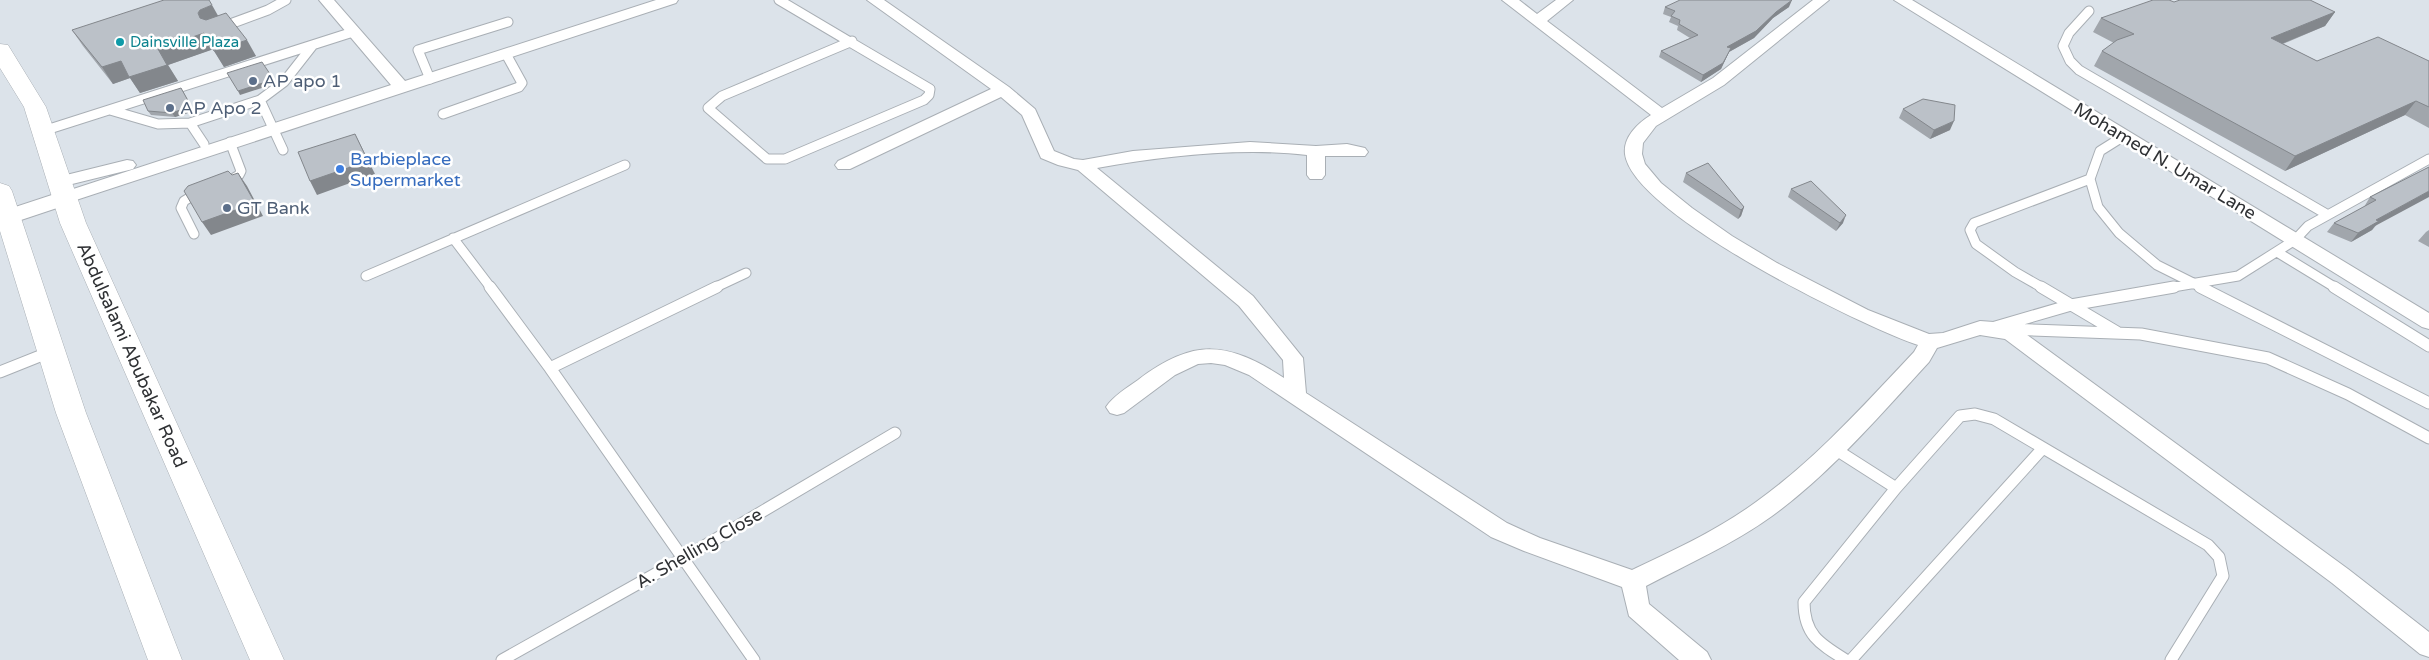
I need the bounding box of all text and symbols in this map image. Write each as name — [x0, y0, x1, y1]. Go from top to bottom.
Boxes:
place label: Dainsville Plaza — [130, 33, 239, 51]
marker: Dainsville Plaza — [114, 36, 126, 48]
place label: AP apo 1 — [263, 70, 342, 92]
marker: AP apo 1 — [247, 75, 259, 87]
place label: AP Apo 2 — [180, 97, 262, 119]
street label: Mohamed N. Umar Lane — [2070, 98, 2260, 224]
marker: AP Apo 2 — [164, 102, 176, 114]
place label: Barbieplace Supermarket — [350, 148, 461, 191]
marker: Barbieplace Supermarket — [334, 163, 346, 175]
place label: GT Bank — [237, 197, 310, 219]
marker: GT Bank — [221, 202, 233, 214]
street label: Abdulsalami Abubakar Road — [72, 239, 192, 471]
street label: A. Shelling Close — [632, 503, 766, 593]

